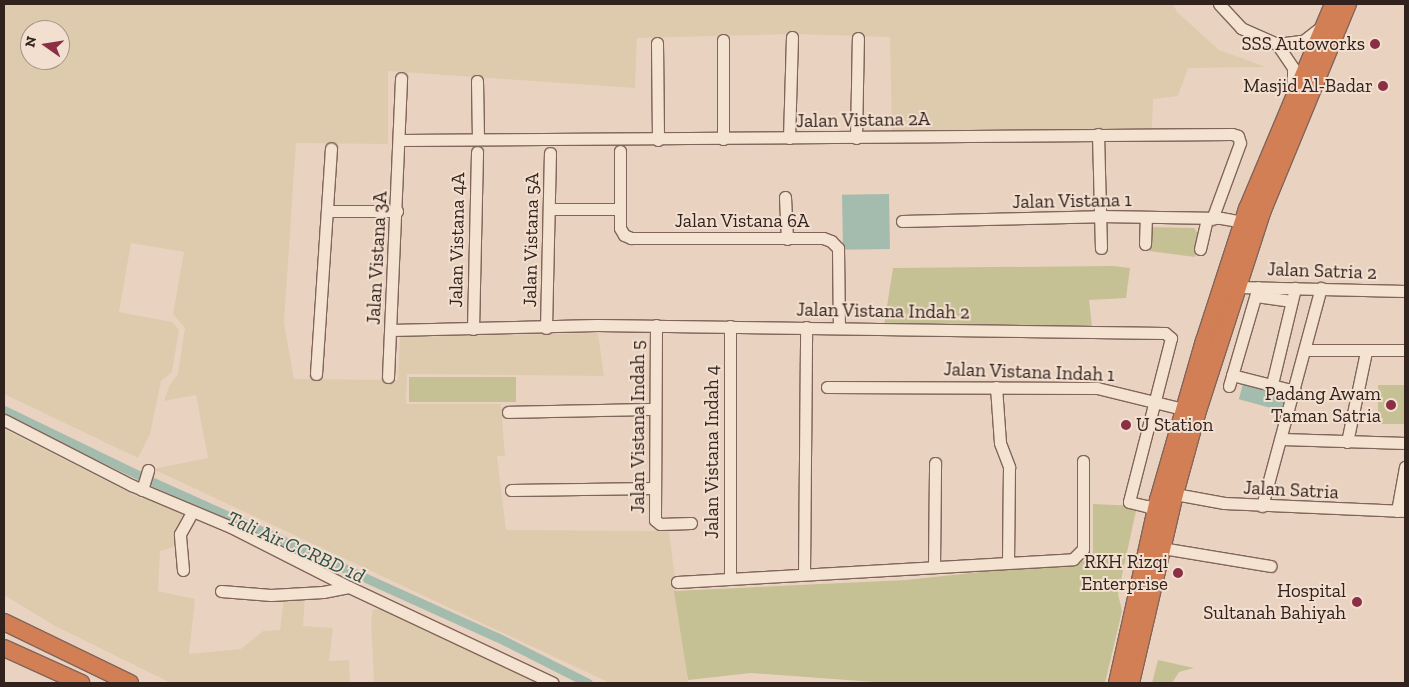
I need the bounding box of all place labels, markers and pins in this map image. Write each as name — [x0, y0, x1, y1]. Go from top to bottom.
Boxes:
place label: SSS Autoworks — [1241, 33, 1365, 55]
marker: SSS Autoworks — [1369, 38, 1381, 50]
place label: Masjid Al-Badar — [1243, 75, 1373, 97]
marker: Masjid Al-Badar — [1377, 80, 1389, 92]
place label: Padang Awam Taman Satria — [1264, 383, 1381, 427]
marker: Padang Awam Taman Satria — [1385, 399, 1397, 411]
place label: U Station — [1136, 414, 1213, 436]
marker: U Station — [1120, 419, 1132, 431]
place label: RKH Rizqi Enterprise — [1081, 551, 1168, 595]
marker: RKH Rizqi Enterprise — [1172, 567, 1184, 579]
place label: Hospital Sultanah Bahiyah — [1203, 580, 1346, 624]
marker: Hospital Sultanah Bahiyah — [1350, 595, 1364, 609]

